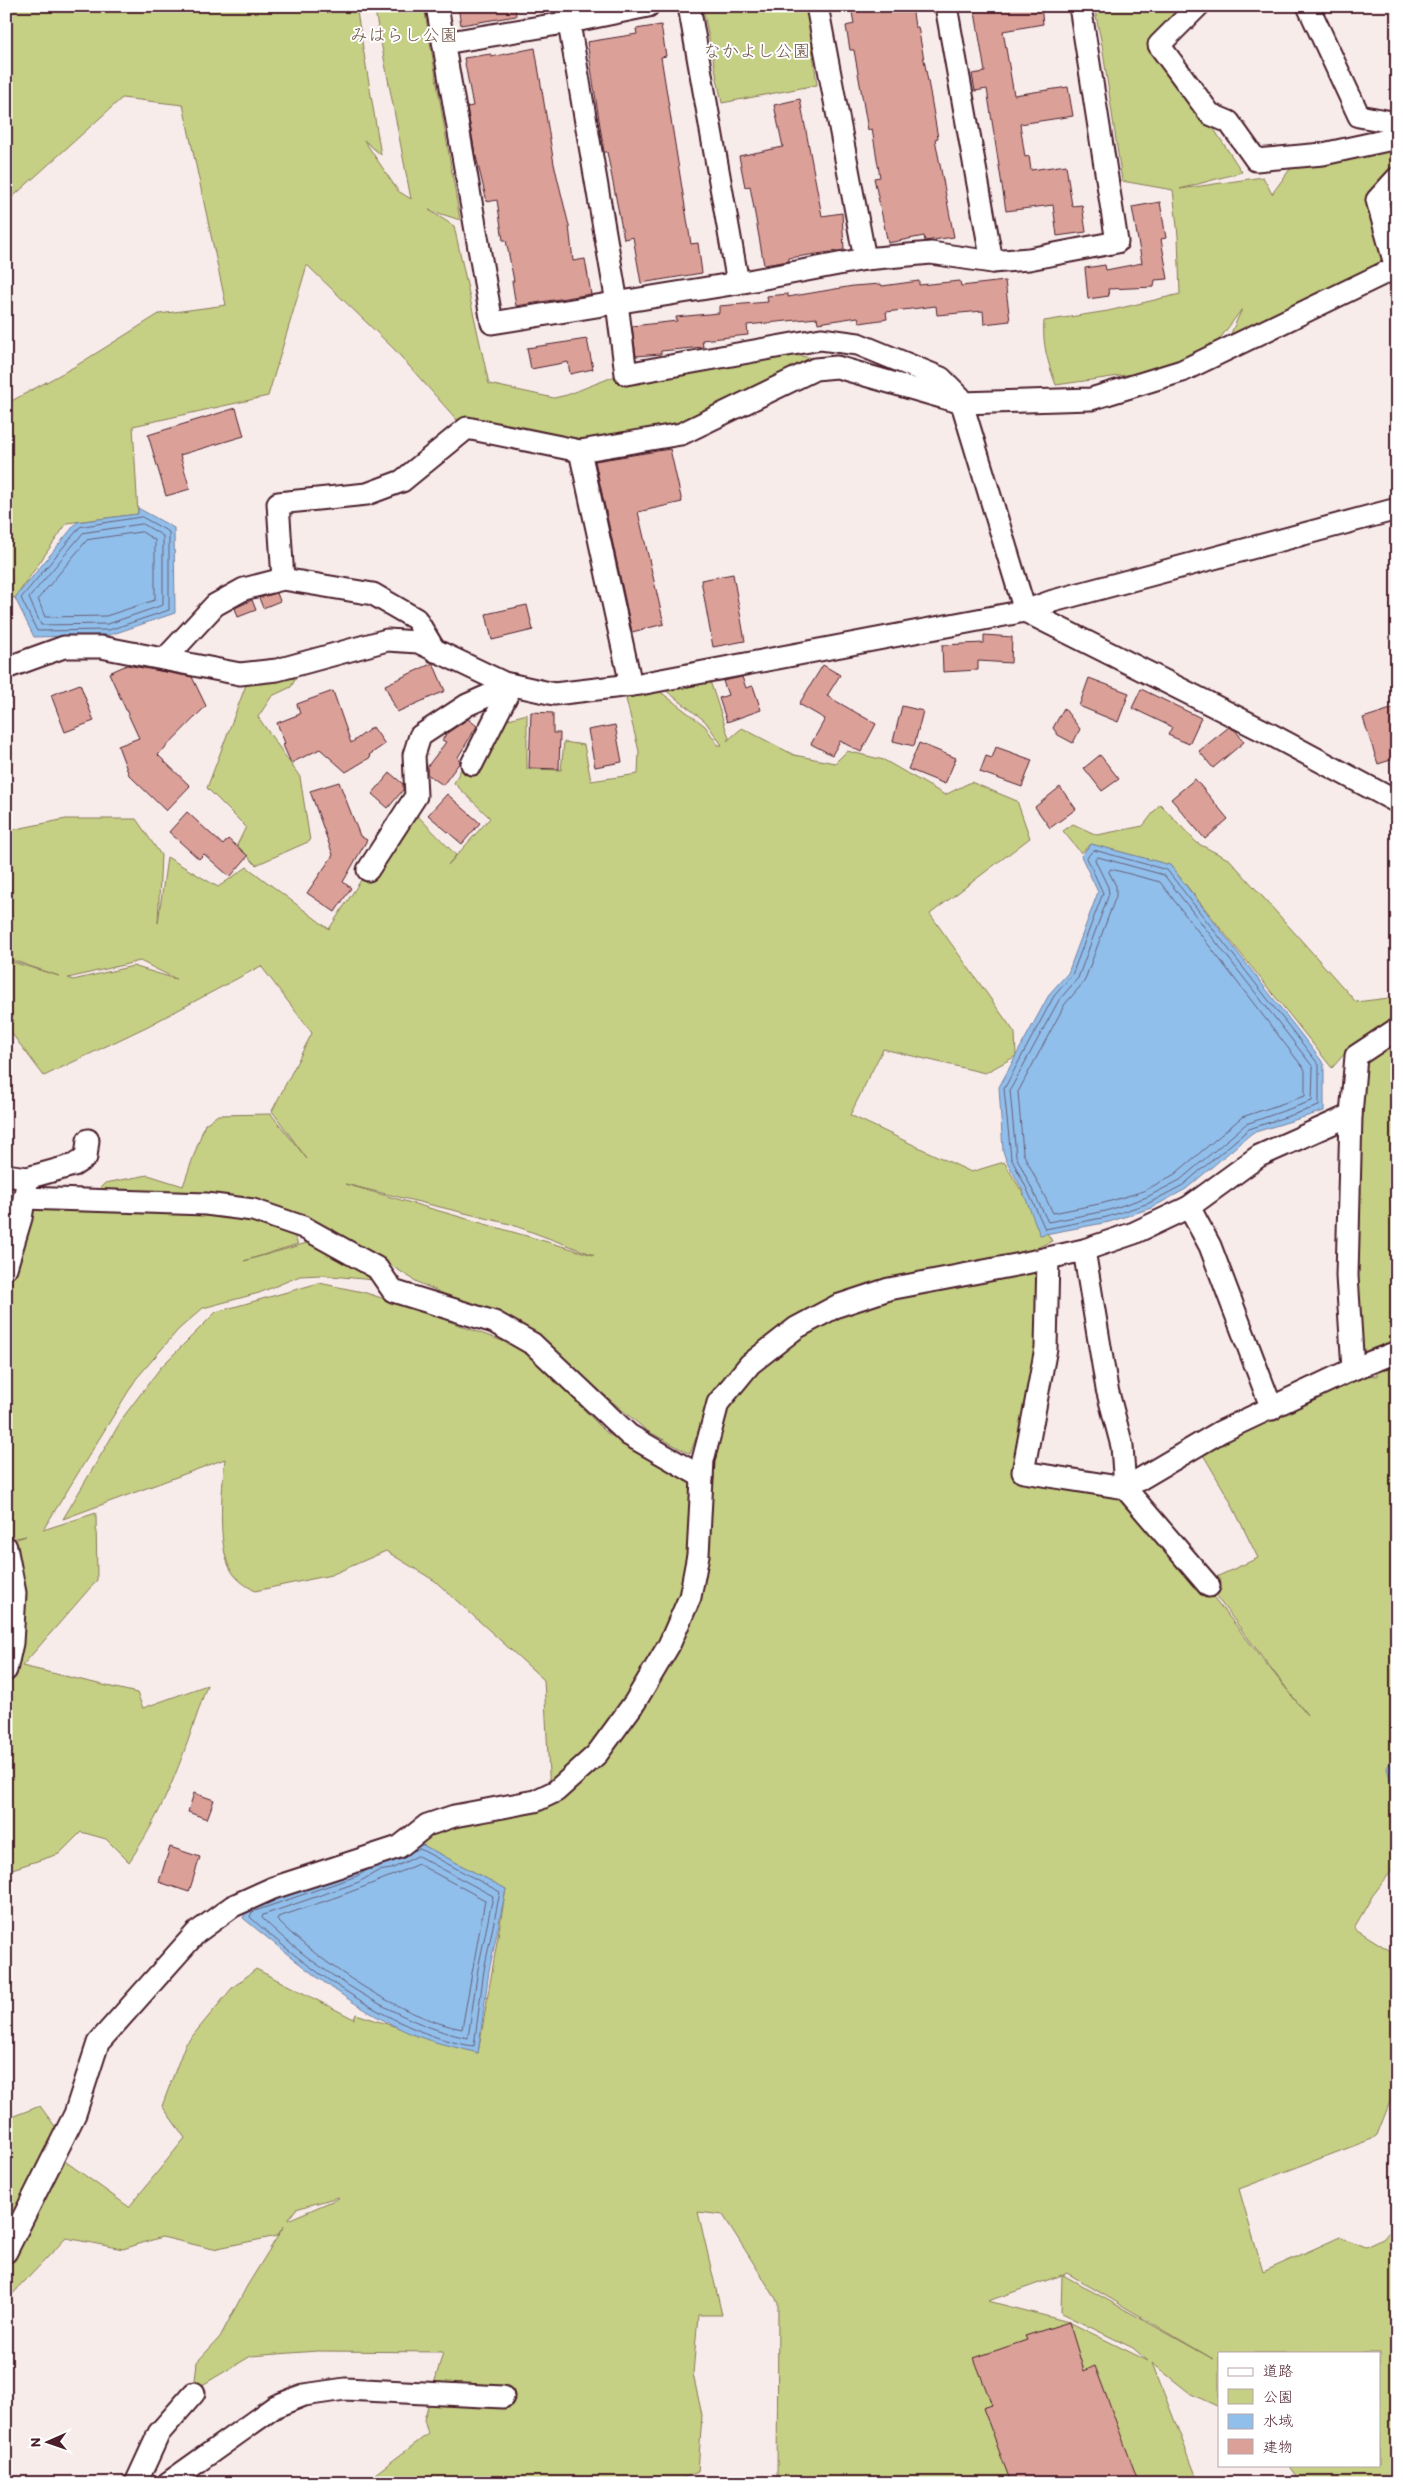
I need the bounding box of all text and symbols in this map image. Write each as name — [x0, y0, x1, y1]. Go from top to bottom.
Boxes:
park label: みはらし公園 — [350, 24, 458, 46]
park label: なかよし公園 — [703, 40, 811, 62]
legend — [1218, 2352, 1380, 2466]
text: 道路 — [1263, 2362, 1293, 2380]
text: 公園 — [1263, 2388, 1293, 2406]
text: 水域 — [1263, 2412, 1293, 2430]
north arrow — [22, 2416, 72, 2466]
text: N — [27, 2437, 44, 2447]
text: 建物 — [1263, 2438, 1293, 2456]

